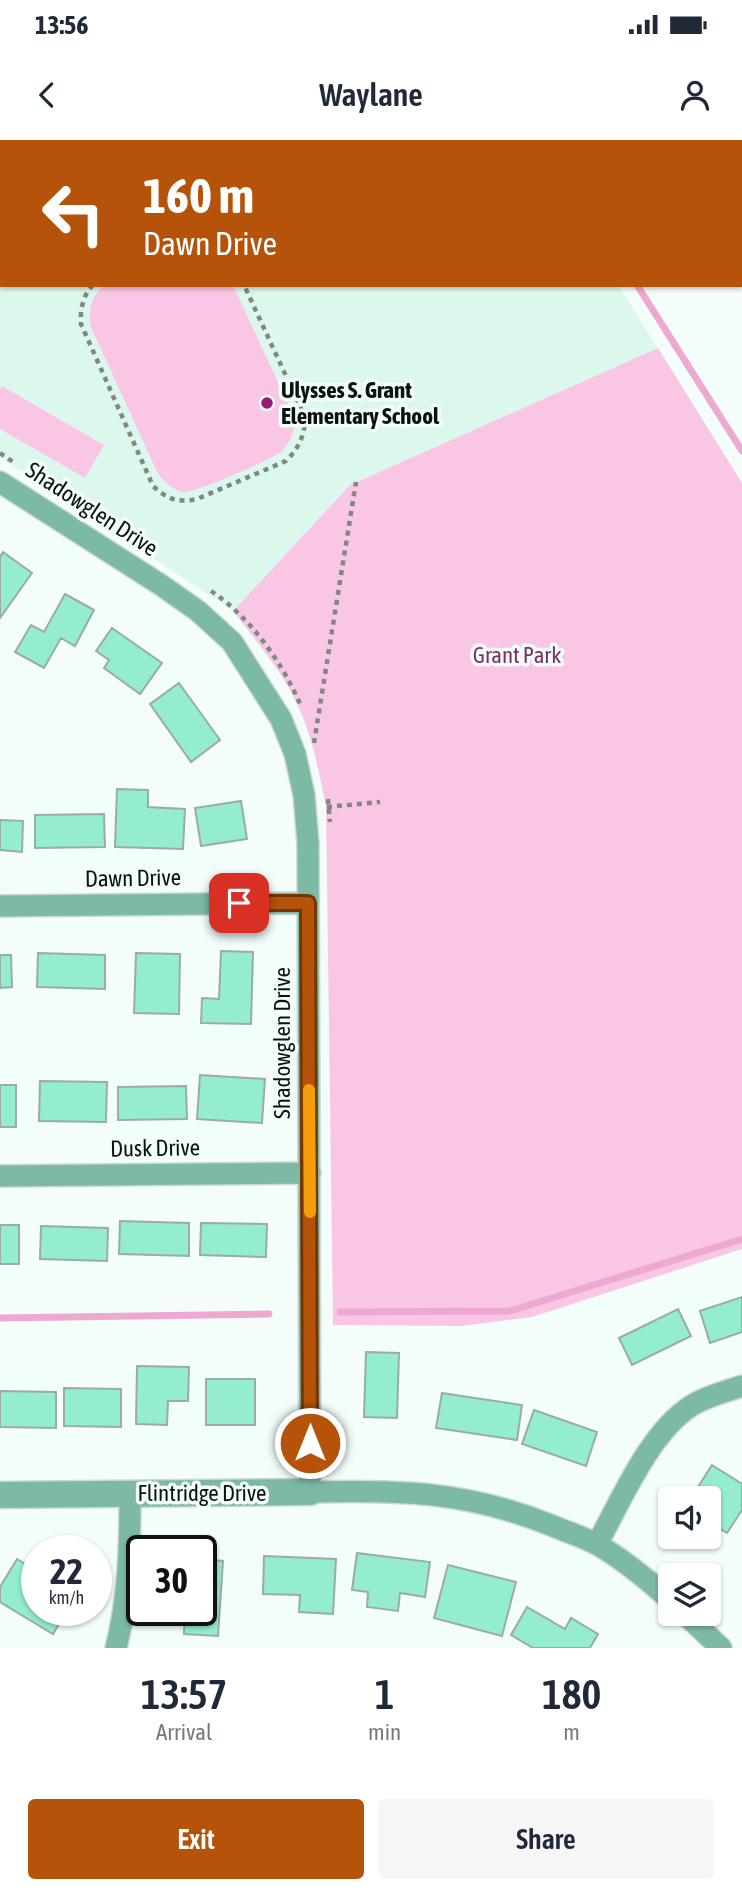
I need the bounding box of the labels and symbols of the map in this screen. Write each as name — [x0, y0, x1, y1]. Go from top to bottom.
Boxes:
place label: Ulysses S. Grant Elementary School — [281, 377, 440, 429]
marker: Ulysses S. Grant Elementary School — [259, 395, 275, 411]
street label: Shadowglen Drive — [21, 457, 163, 561]
park label: Grant Park — [473, 642, 561, 668]
street label: Dawn Drive — [85, 864, 181, 892]
pin — [209, 873, 269, 933]
street label: Shadowglen Drive — [269, 967, 295, 1119]
street label: Dusk Drive — [110, 1134, 200, 1162]
position arrow — [273, 1406, 347, 1480]
street label: Flintridge Drive — [137, 1480, 267, 1506]
speed limit sign: 30 — [126, 1535, 217, 1626]

